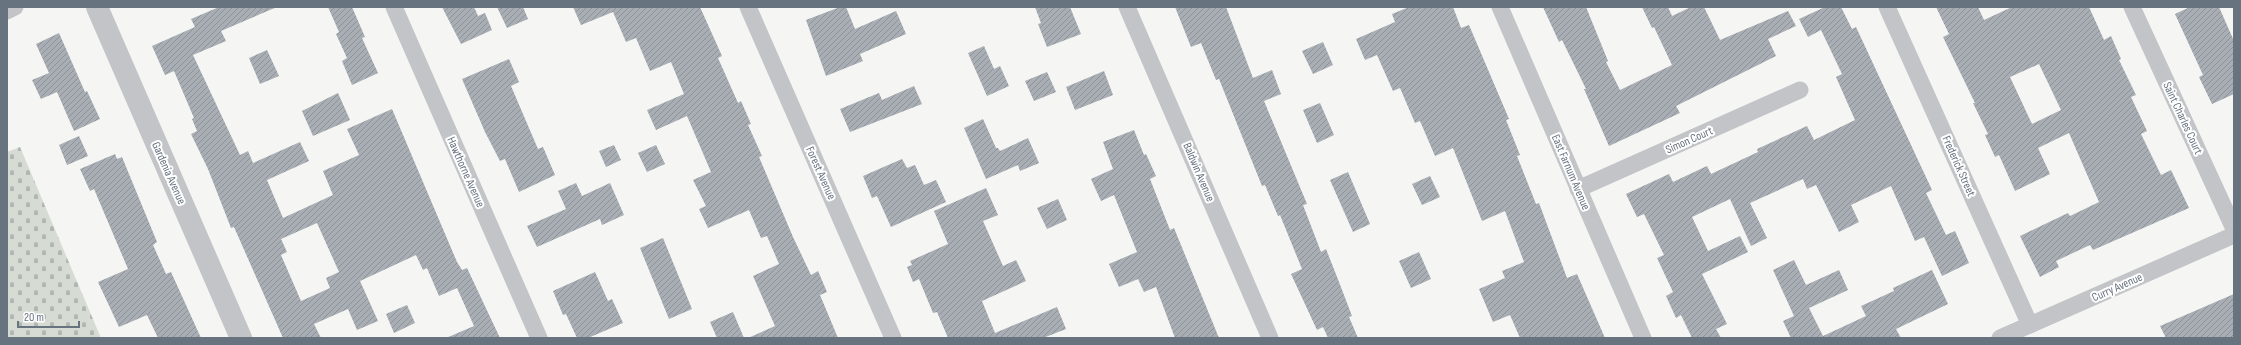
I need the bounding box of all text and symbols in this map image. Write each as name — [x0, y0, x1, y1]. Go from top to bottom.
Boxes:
street label: Saint Charles Court — [2159, 80, 2206, 157]
street label: Simon Court — [1663, 123, 1715, 157]
street label: East Farnum Avenue — [1548, 132, 1593, 212]
street label: Frederick Street — [1939, 134, 1979, 199]
street label: Hawthorne Avenue — [443, 135, 488, 210]
street label: Gardenia Avenue — [148, 140, 189, 207]
street label: Baldwin Avenue — [1179, 140, 1218, 204]
street label: Forest Avenue — [802, 144, 839, 202]
street label: Curry Avenue — [2090, 270, 2145, 305]
scale bar — [18, 303, 79, 329]
text: 20 m — [24, 310, 44, 325]

